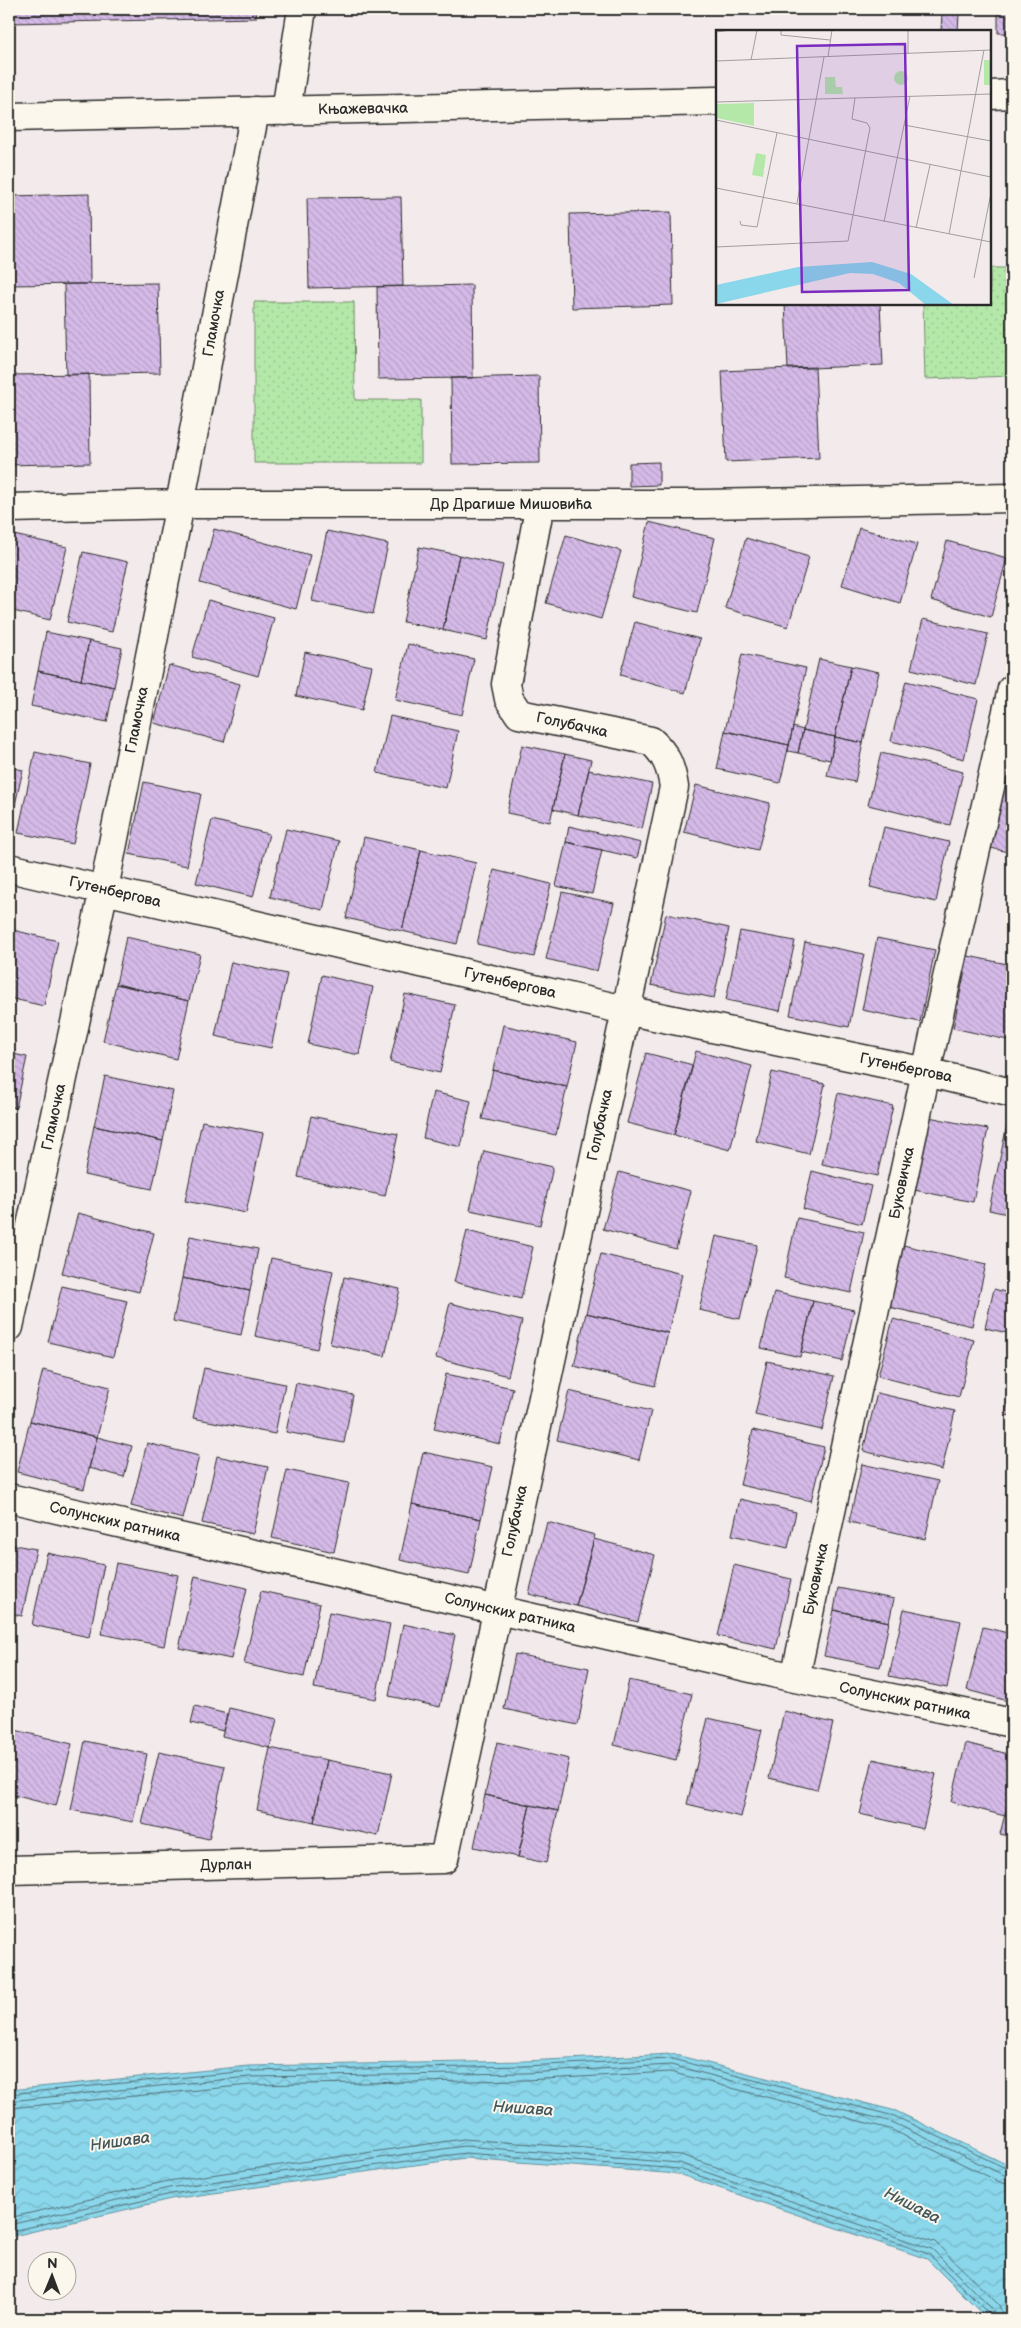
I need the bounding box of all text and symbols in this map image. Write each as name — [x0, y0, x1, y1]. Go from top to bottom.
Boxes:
inset map — [716, 30, 991, 305]
street label: Књажевачка — [318, 99, 408, 119]
street label: Гламочка — [199, 288, 229, 358]
street label: Др Драгише Мишовића — [430, 495, 592, 514]
street label: Гламочка — [121, 685, 153, 755]
street label: Голубачка — [534, 708, 610, 742]
street label: Гутенбергова — [67, 872, 163, 912]
street label: Гутенбергова — [462, 963, 558, 1003]
street label: Гутенбергова — [858, 1049, 954, 1087]
street label: Гламочка — [38, 1082, 70, 1152]
street label: Голубачка — [583, 1087, 617, 1163]
street label: Буковичка — [885, 1145, 919, 1221]
street label: Голубачка — [498, 1483, 532, 1559]
street label: Солунских ратника — [48, 1498, 183, 1546]
street label: Буковичка — [799, 1541, 833, 1617]
street label: Солунских ратника — [443, 1589, 578, 1637]
street label: Солунских ратника — [837, 1678, 973, 1724]
street label: Дурлан — [200, 1855, 252, 1875]
water label: Нишава — [492, 2097, 554, 2121]
water label: Нишава — [89, 2128, 151, 2156]
water label: Нишава — [881, 2184, 943, 2228]
north arrow — [28, 2250, 78, 2300]
text: N — [47, 2255, 58, 2272]

